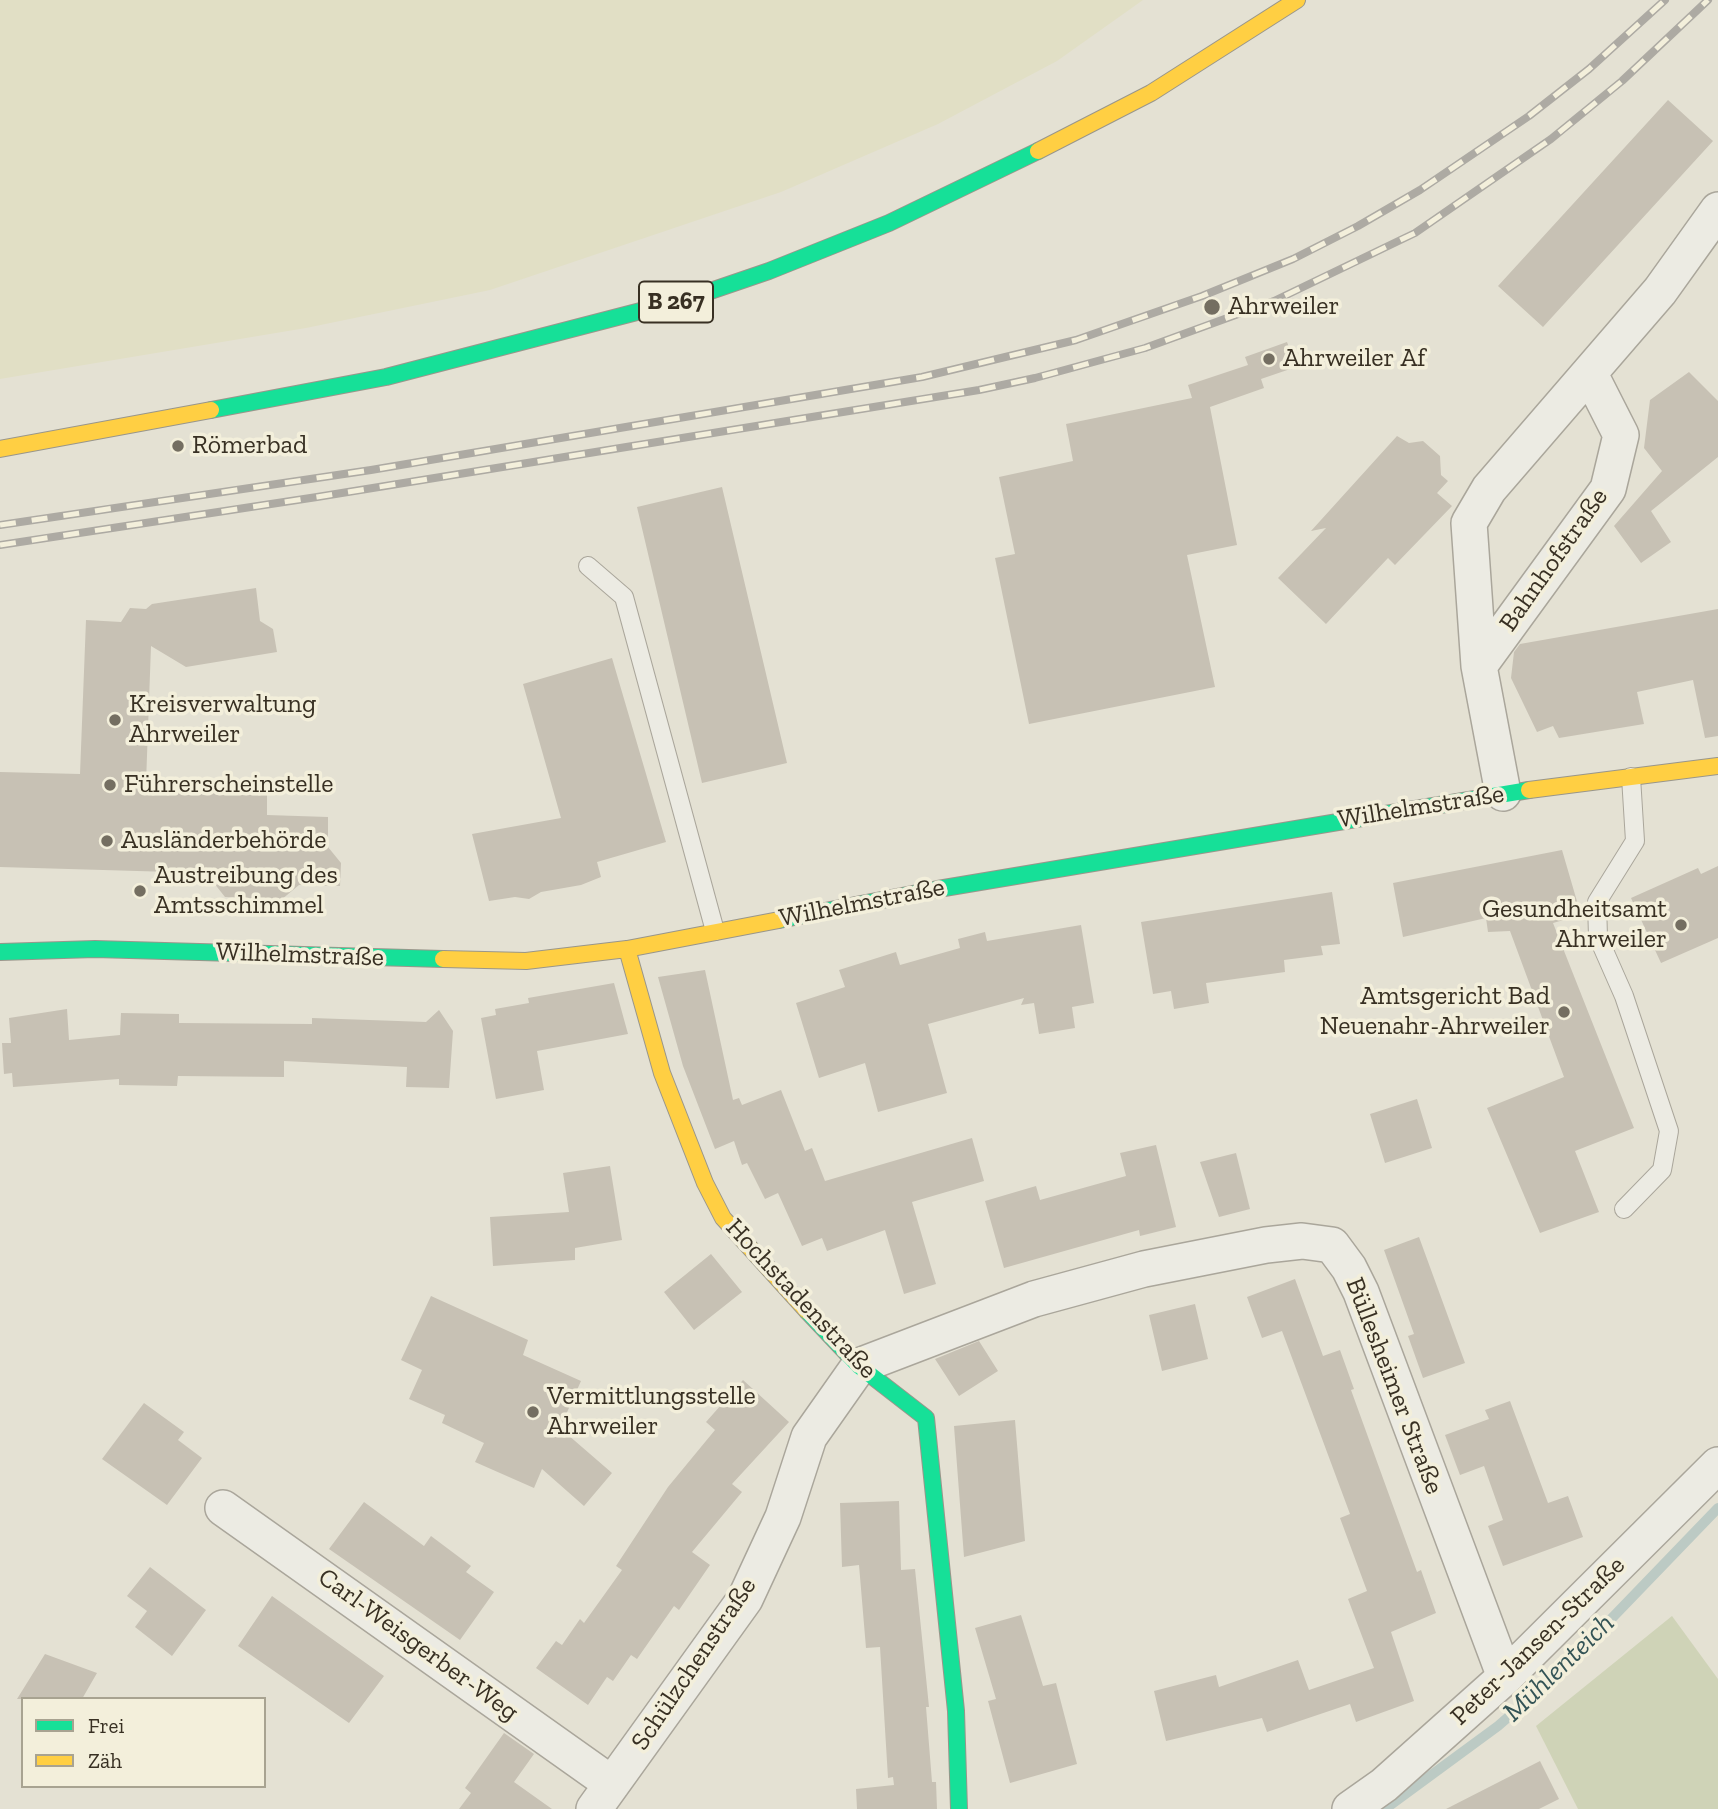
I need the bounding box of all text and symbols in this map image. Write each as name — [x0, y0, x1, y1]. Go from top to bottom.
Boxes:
road number: B 267 — [639, 282, 713, 323]
place label: Ahrweiler — [1228, 291, 1340, 323]
marker: Ahrweiler — [1202, 297, 1222, 317]
place label: Ahrweiler Af — [1283, 343, 1426, 375]
marker: Ahrweiler Af — [1261, 351, 1277, 367]
place label: Römerbad — [192, 430, 307, 462]
marker: Römerbad — [170, 438, 186, 454]
street label: Bahnhofstraße — [1493, 482, 1615, 638]
place label: Kreisverwaltung Ahrweiler — [129, 689, 316, 750]
marker: Kreisverwaltung Ahrweiler — [107, 712, 123, 728]
place label: Führerscheinstelle — [124, 769, 333, 801]
marker: Führerscheinstelle — [102, 777, 118, 793]
street label: Wilhelmstraße — [1336, 778, 1506, 836]
place label: Ausländerbehörde — [121, 825, 327, 857]
marker: Ausländerbehörde — [99, 833, 115, 849]
place label: Austreibung des Amtsschimmel — [154, 860, 338, 922]
street label: Wilhelmstraße — [777, 872, 947, 934]
marker: Austreibung des Amtsschimmel — [132, 883, 148, 899]
place label: Gesundheitsamt Ahrweiler — [1482, 894, 1667, 956]
marker: Gesundheitsamt Ahrweiler — [1673, 917, 1689, 933]
street label: Wilhelmstraße — [216, 936, 384, 974]
place label: Amtsgericht Bad Neuenahr-Ahrweiler — [1320, 981, 1550, 1042]
marker: Amtsgericht Bad Neuenahr-Ahrweiler — [1556, 1004, 1572, 1020]
street label: Hochstadenstraße — [719, 1212, 883, 1386]
street label: Büllesheimer Straße — [1338, 1273, 1450, 1499]
place label: Vermittlungsstelle Ahrweiler — [547, 1381, 756, 1442]
marker: Vermittlungsstelle Ahrweiler — [525, 1404, 541, 1420]
street label: Peter-Jansen-Straße — [1444, 1550, 1632, 1732]
street label: Carl-Weisgerber-Weg — [312, 1562, 524, 1728]
street label: Schülzchenstraße — [625, 1572, 763, 1756]
water label: Mühlenteich — [1497, 1607, 1621, 1729]
legend — [21, 1697, 266, 1788]
text: Frei — [88, 1713, 124, 1738]
text: Zäh — [88, 1748, 122, 1773]

